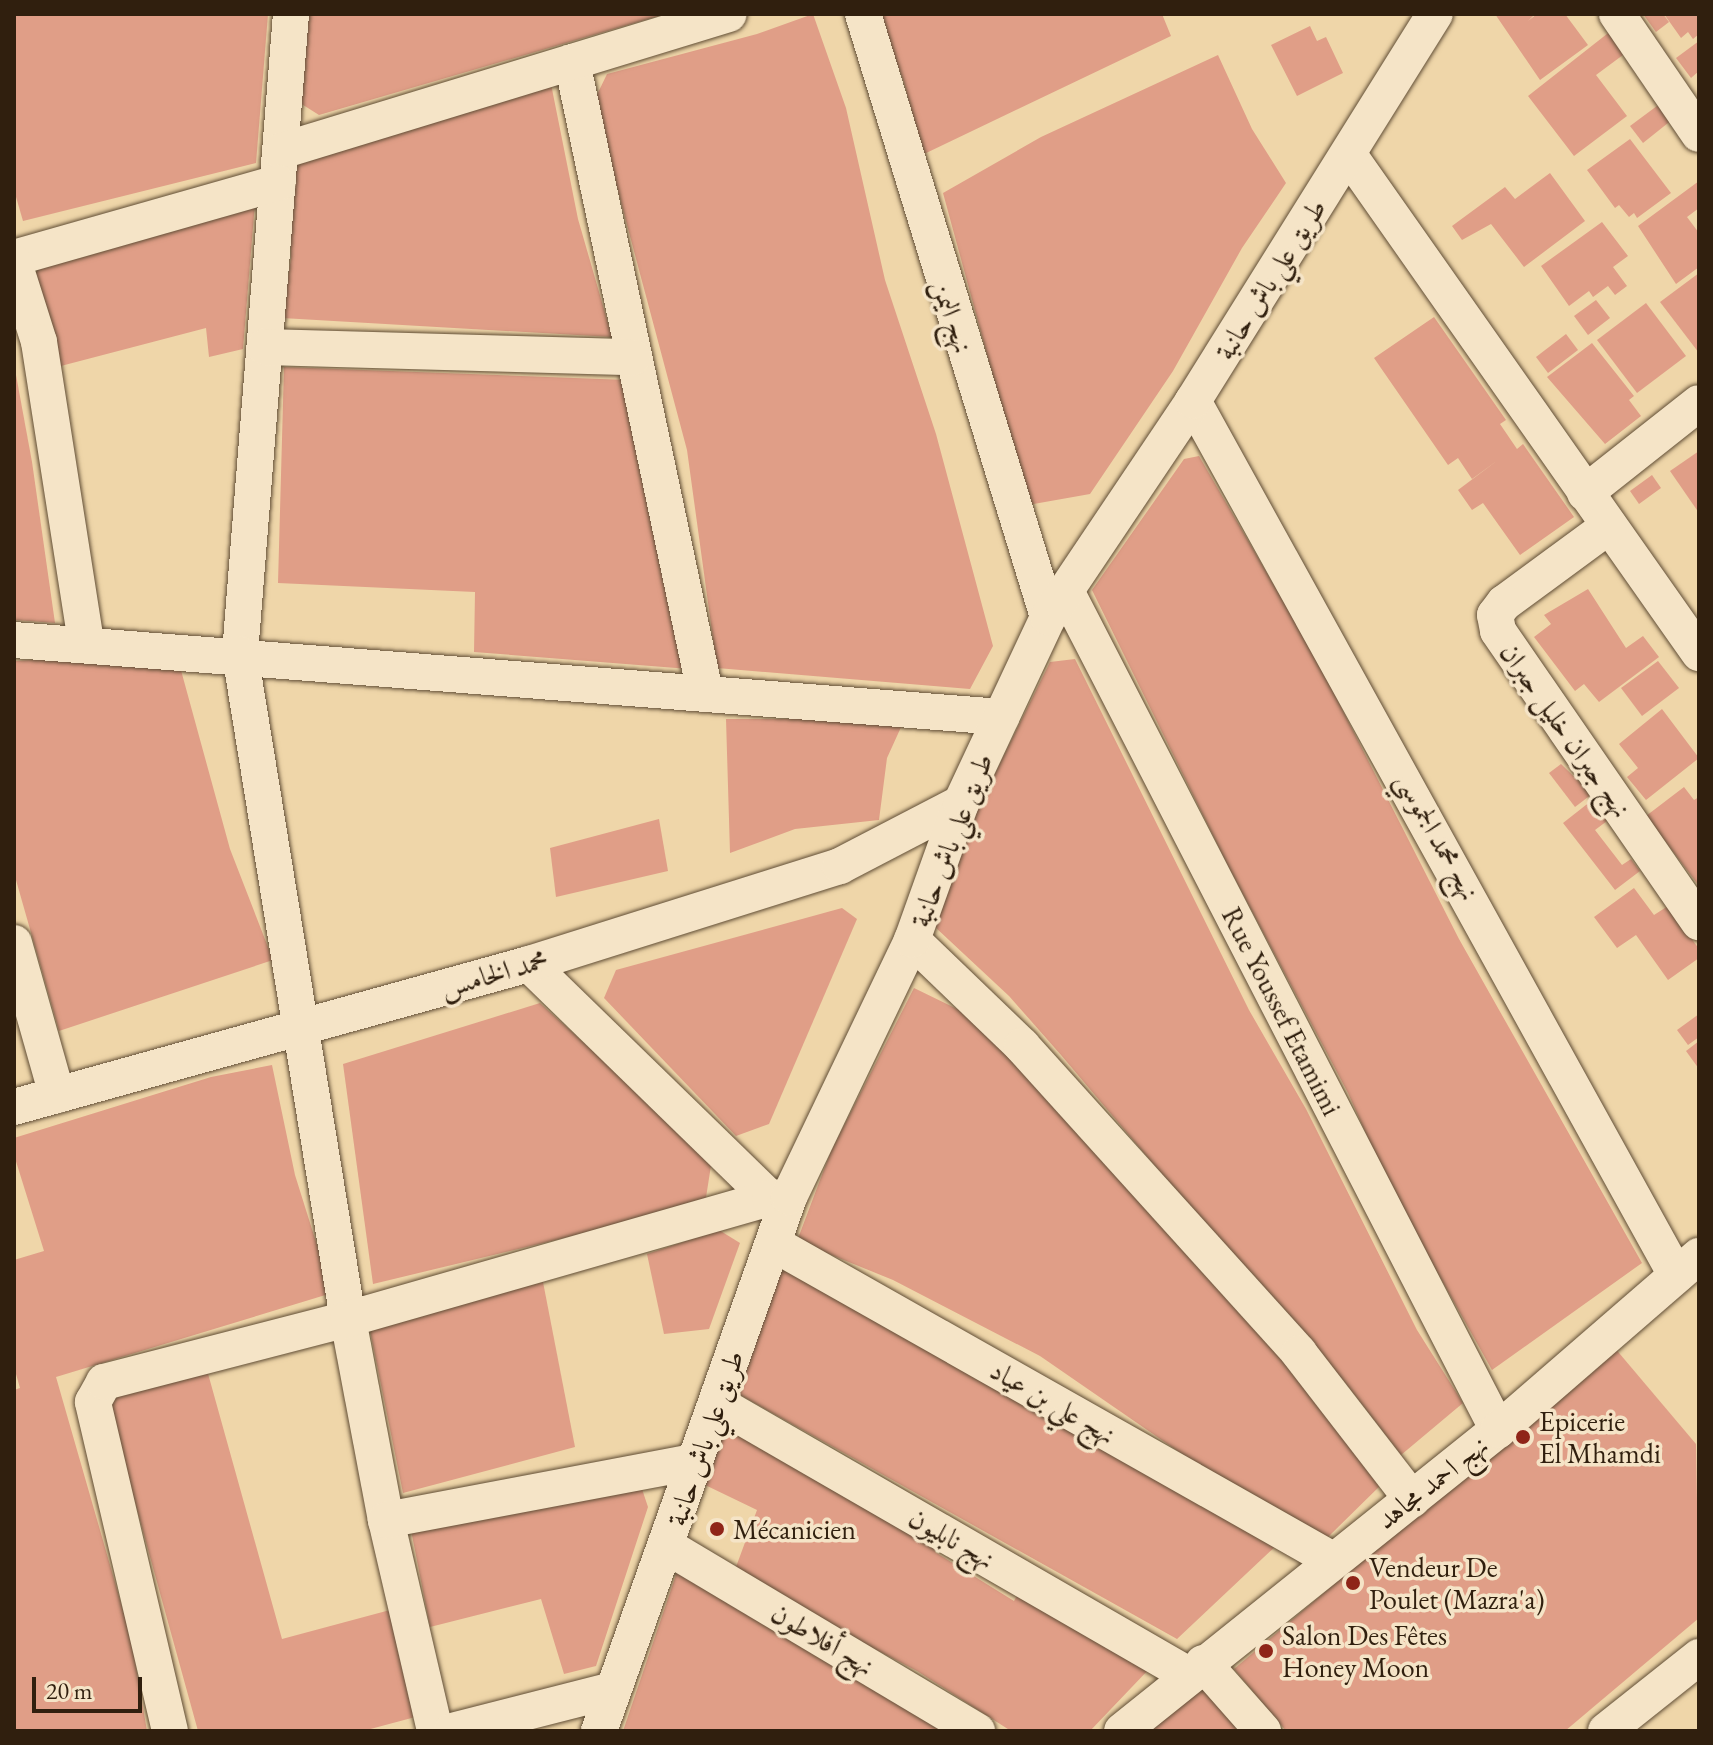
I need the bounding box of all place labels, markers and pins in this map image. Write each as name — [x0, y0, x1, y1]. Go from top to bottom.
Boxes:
place label: Epicerie El Mhamdi — [1539, 1404, 1661, 1470]
marker: Epicerie El Mhamdi — [1514, 1428, 1532, 1446]
place label: Mécanicien — [733, 1512, 856, 1546]
marker: Mécanicien — [708, 1520, 726, 1538]
place label: Vendeur De Poulet (Mazra'a) — [1369, 1550, 1544, 1616]
marker: Vendeur De Poulet (Mazra'a) — [1344, 1574, 1362, 1592]
place label: Salon Des Fêtes Honey Moon — [1282, 1618, 1447, 1684]
marker: Salon Des Fêtes Honey Moon — [1257, 1642, 1275, 1660]

